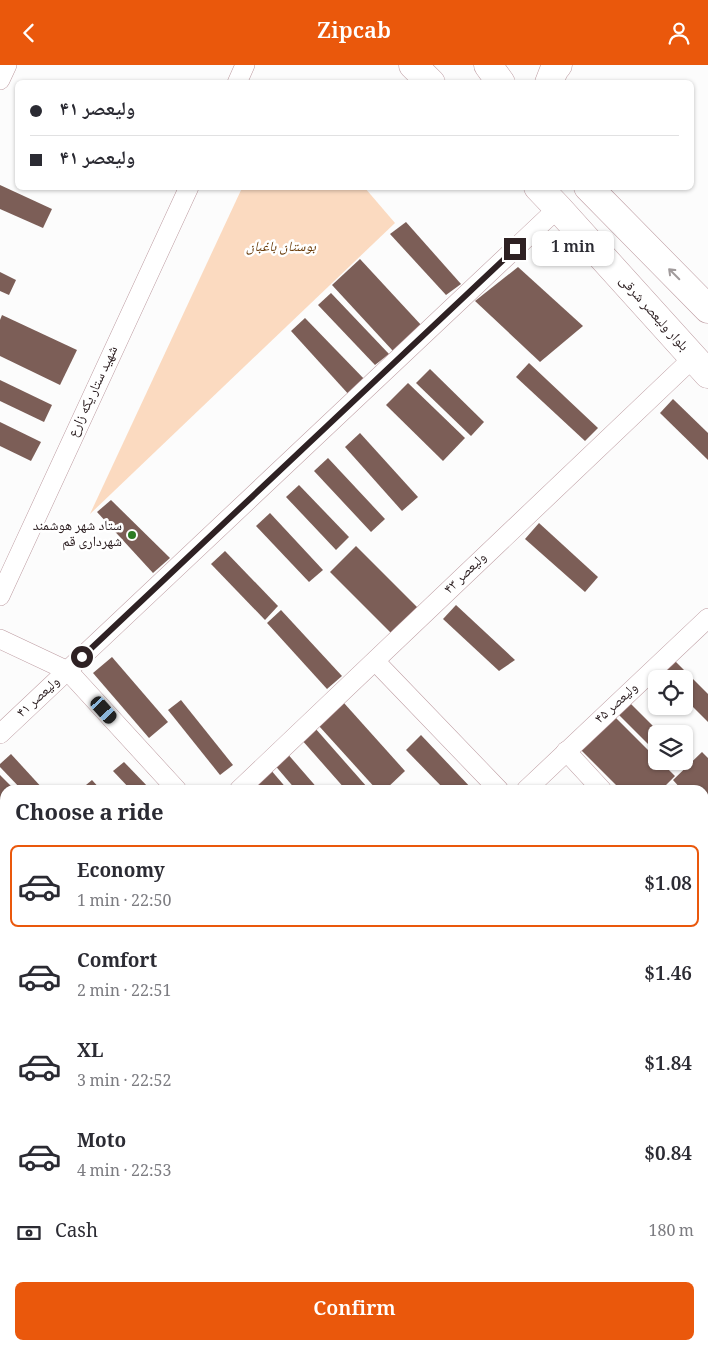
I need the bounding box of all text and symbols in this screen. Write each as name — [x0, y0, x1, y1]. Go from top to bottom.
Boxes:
text: Zipcab — [317, 14, 391, 52]
icon: back — [15, 19, 43, 47]
icon: person — [665, 19, 693, 47]
text: ولیعصر ۴۱ — [60, 95, 135, 127]
text: ولیعصر ۴۱ — [60, 144, 135, 176]
callout: 1 min — [532, 231, 615, 267]
text: 1 min — [551, 235, 595, 262]
park label: بوستان باغبان — [246, 236, 316, 260]
route end — [504, 238, 526, 260]
one-way arrow — [668, 268, 680, 281]
street label: بلوار ولیعصر شرقی — [612, 270, 694, 358]
street label: شهید ستار یکه زارع — [62, 342, 126, 442]
place label: ستاد شهر هوشمند شهرداری قم — [33, 515, 122, 555]
marker: ستاد شهر هوشمند شهرداری قم — [126, 529, 138, 541]
street label: ولیعصر ۴۳ — [439, 547, 493, 601]
route start — [71, 646, 93, 668]
map controls — [648, 670, 693, 770]
button: locate — [648, 670, 693, 715]
street label: ولیعصر ۴۱ — [12, 671, 66, 725]
street label: ولیعصر ۴۵ — [590, 677, 644, 731]
car — [88, 694, 119, 726]
button: layers — [648, 725, 693, 770]
text: Choose a ride — [15, 796, 164, 834]
text: Economy — [77, 857, 165, 889]
icon: car — [17, 864, 62, 909]
text: $1.08 — [644, 870, 692, 902]
text: 1 min · 22:50 — [77, 889, 171, 916]
text: Comfort — [77, 947, 157, 979]
icon: car — [17, 954, 62, 999]
text: $1.46 — [644, 960, 692, 992]
text: 2 min · 22:51 — [77, 979, 171, 1006]
text: XL — [77, 1037, 103, 1069]
icon: car — [17, 1044, 62, 1089]
text: $1.84 — [644, 1050, 692, 1082]
text: 3 min · 22:52 — [77, 1069, 171, 1096]
text: Moto — [77, 1127, 126, 1159]
icon: car — [17, 1134, 62, 1179]
text: $0.84 — [644, 1140, 692, 1172]
text: 4 min · 22:53 — [77, 1159, 171, 1186]
text: Cash — [55, 1217, 98, 1249]
icon: cash — [15, 1219, 43, 1247]
text: 180 m — [649, 1219, 694, 1246]
button: Confirm — [15, 1282, 694, 1340]

